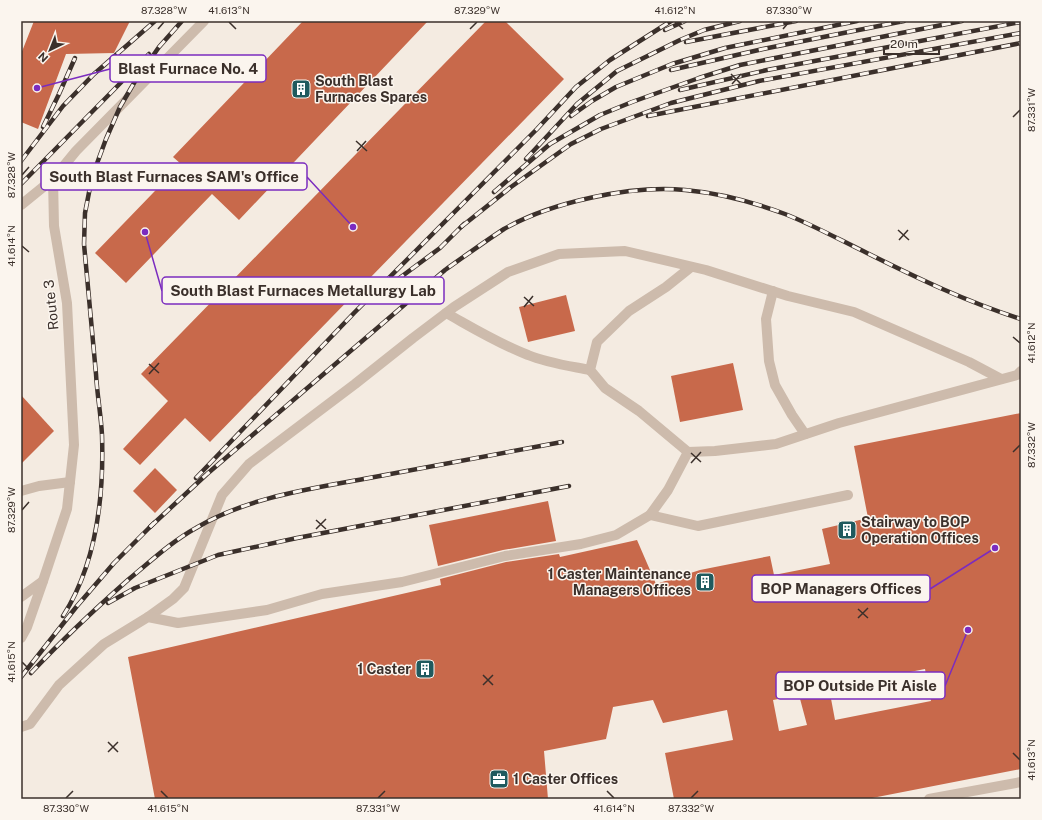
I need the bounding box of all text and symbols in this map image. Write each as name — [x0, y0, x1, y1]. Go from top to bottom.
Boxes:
text: 87.328°W — [141, 4, 188, 16]
text: 41.613°N — [208, 4, 250, 16]
text: 87.329°W — [454, 4, 500, 16]
text: 41.612°N — [654, 4, 696, 16]
text: 87.330°W — [766, 4, 813, 16]
north arrow — [30, 30, 70, 70]
scale bar — [884, 30, 939, 56]
text: 20 m — [890, 37, 918, 51]
text: N — [36, 50, 50, 65]
callout: Blast Furnace No. 4 — [110, 55, 266, 82]
text: Blast Furnace No. 4 — [118, 60, 258, 77]
place label: South Blast Furnaces Spares — [315, 73, 427, 105]
building icon: South Blast Furnaces Spares — [290, 78, 312, 100]
text: 87.331°W — [1025, 87, 1037, 132]
text: 87.328°W — [5, 151, 17, 198]
callout: South Blast Furnaces SAM's Office — [41, 163, 307, 190]
text: South Blast Furnaces SAM's Office — [49, 168, 299, 185]
text: 41.614°N — [5, 225, 17, 267]
callout: South Blast Furnaces Metallurgy Lab — [162, 277, 444, 304]
street label: Route 3 — [40, 279, 62, 331]
text: South Blast Furnaces Metallurgy Lab — [170, 282, 436, 299]
text: 41.612°N — [1025, 322, 1037, 364]
text: 87.332°W — [1025, 422, 1037, 468]
text: 87.329°W — [5, 487, 17, 533]
place label: Stairway to BOP Operation Offices — [861, 514, 979, 546]
building icon: Stairway to BOP Operation Offices — [836, 519, 858, 541]
place label: 1 Caster Maintenance Managers Offices — [548, 566, 691, 598]
building icon: 1 Caster Maintenance Managers Offices — [694, 571, 716, 593]
callout: BOP Managers Offices — [752, 575, 930, 602]
text: BOP Managers Offices — [760, 580, 922, 597]
text: 41.615°N — [5, 641, 17, 683]
building icon: 1 Caster — [414, 658, 436, 680]
place label: 1 Caster — [357, 661, 411, 677]
callout: BOP Outside Pit Aisle — [776, 672, 945, 699]
text: BOP Outside Pit Aisle — [783, 677, 937, 694]
text: 41.613°N — [1025, 739, 1037, 781]
office icon: 1 Caster Offices — [488, 768, 510, 790]
place label: 1 Caster Offices — [513, 771, 618, 787]
text: 87.330°W — [43, 802, 90, 814]
text: 41.615°N — [147, 802, 189, 814]
text: 87.331°W — [356, 802, 401, 814]
text: 41.614°N — [593, 802, 635, 814]
text: 87.332°W — [668, 802, 714, 814]

